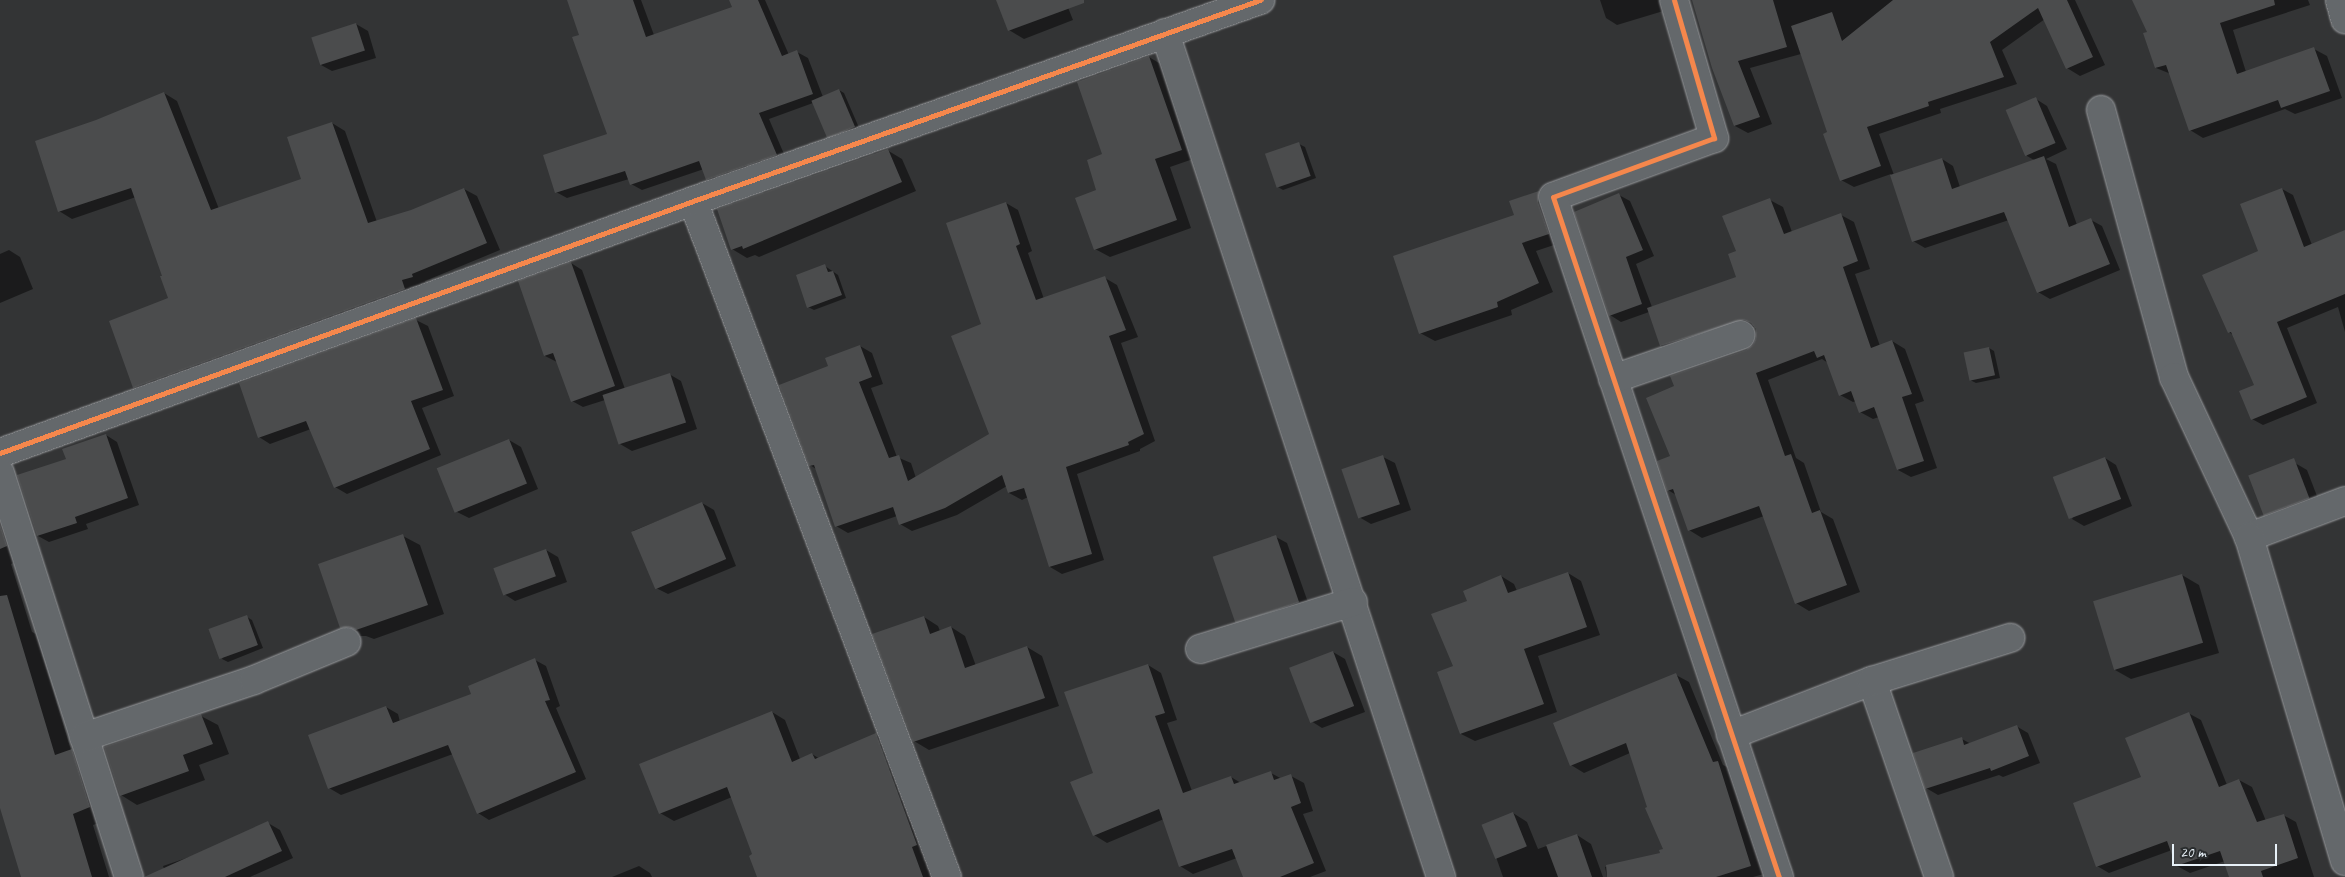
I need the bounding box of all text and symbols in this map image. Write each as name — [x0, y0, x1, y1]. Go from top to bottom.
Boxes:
scale bar — [2175, 834, 2280, 866]
text: 20 m — [2180, 843, 2206, 862]

